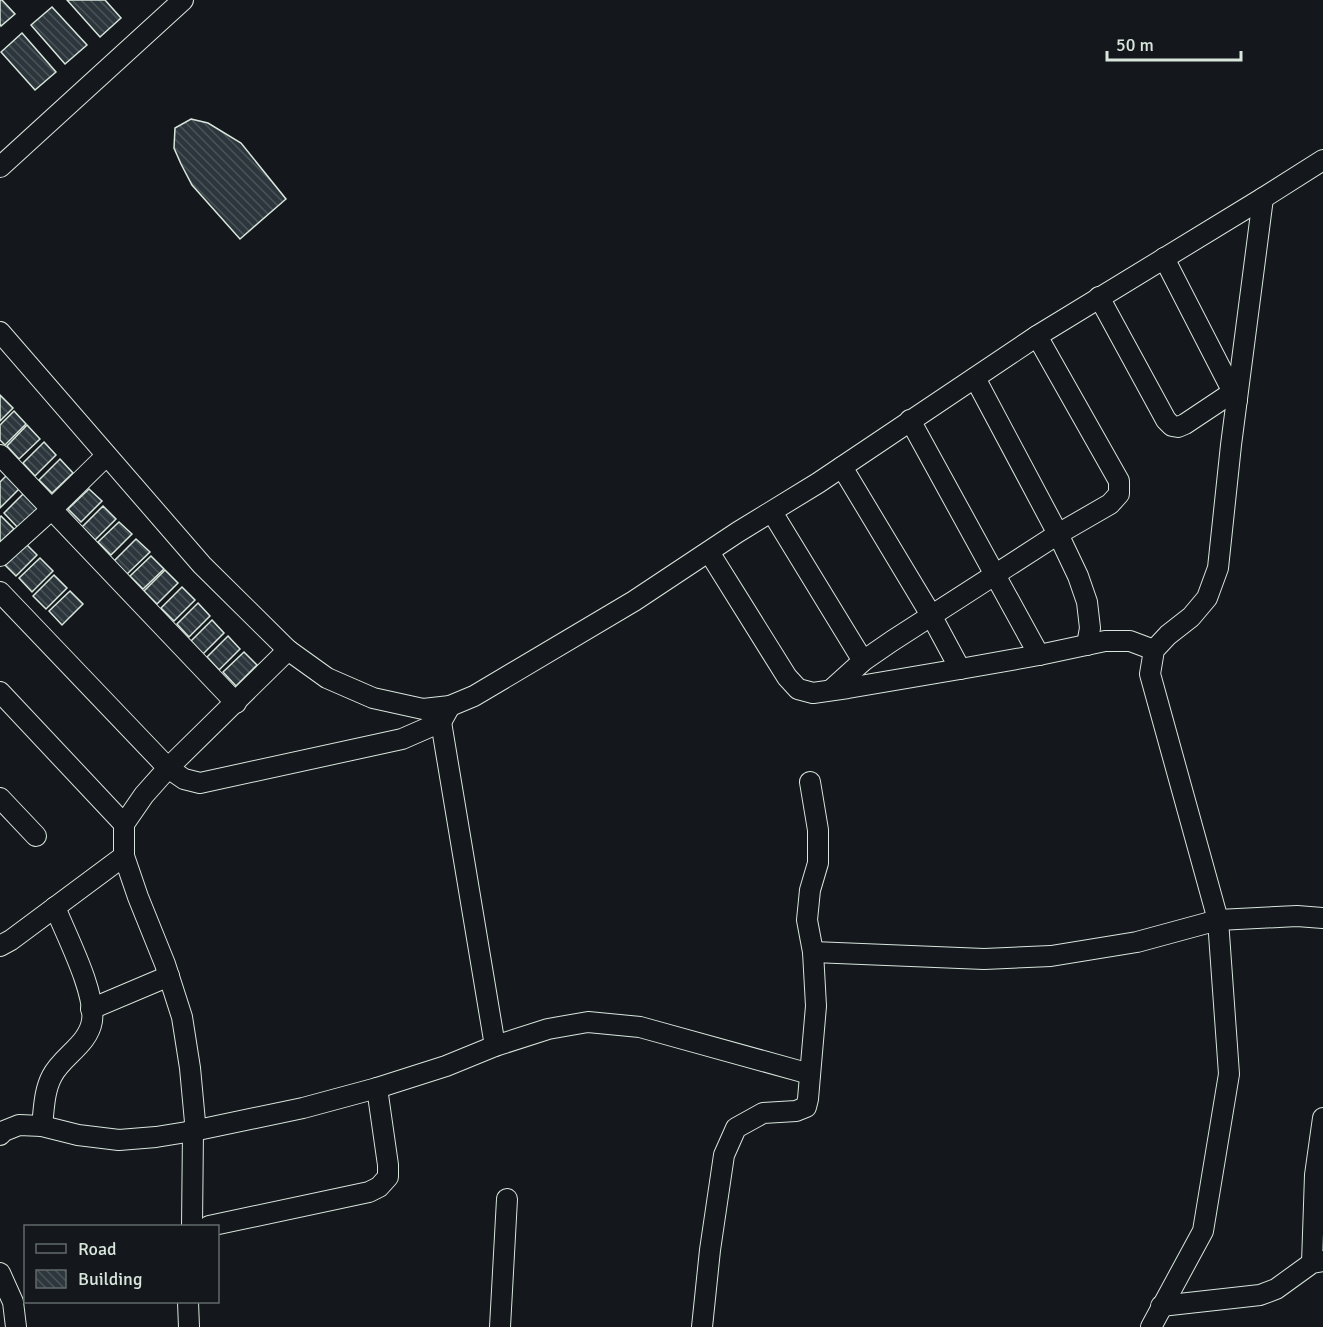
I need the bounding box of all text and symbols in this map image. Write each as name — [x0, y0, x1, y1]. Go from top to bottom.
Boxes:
scale bar — [1107, 24, 1240, 62]
text: 50 m — [1116, 34, 1154, 56]
legend — [24, 1225, 219, 1303]
text: Road — [78, 1238, 117, 1260]
text: Building — [78, 1268, 142, 1290]

